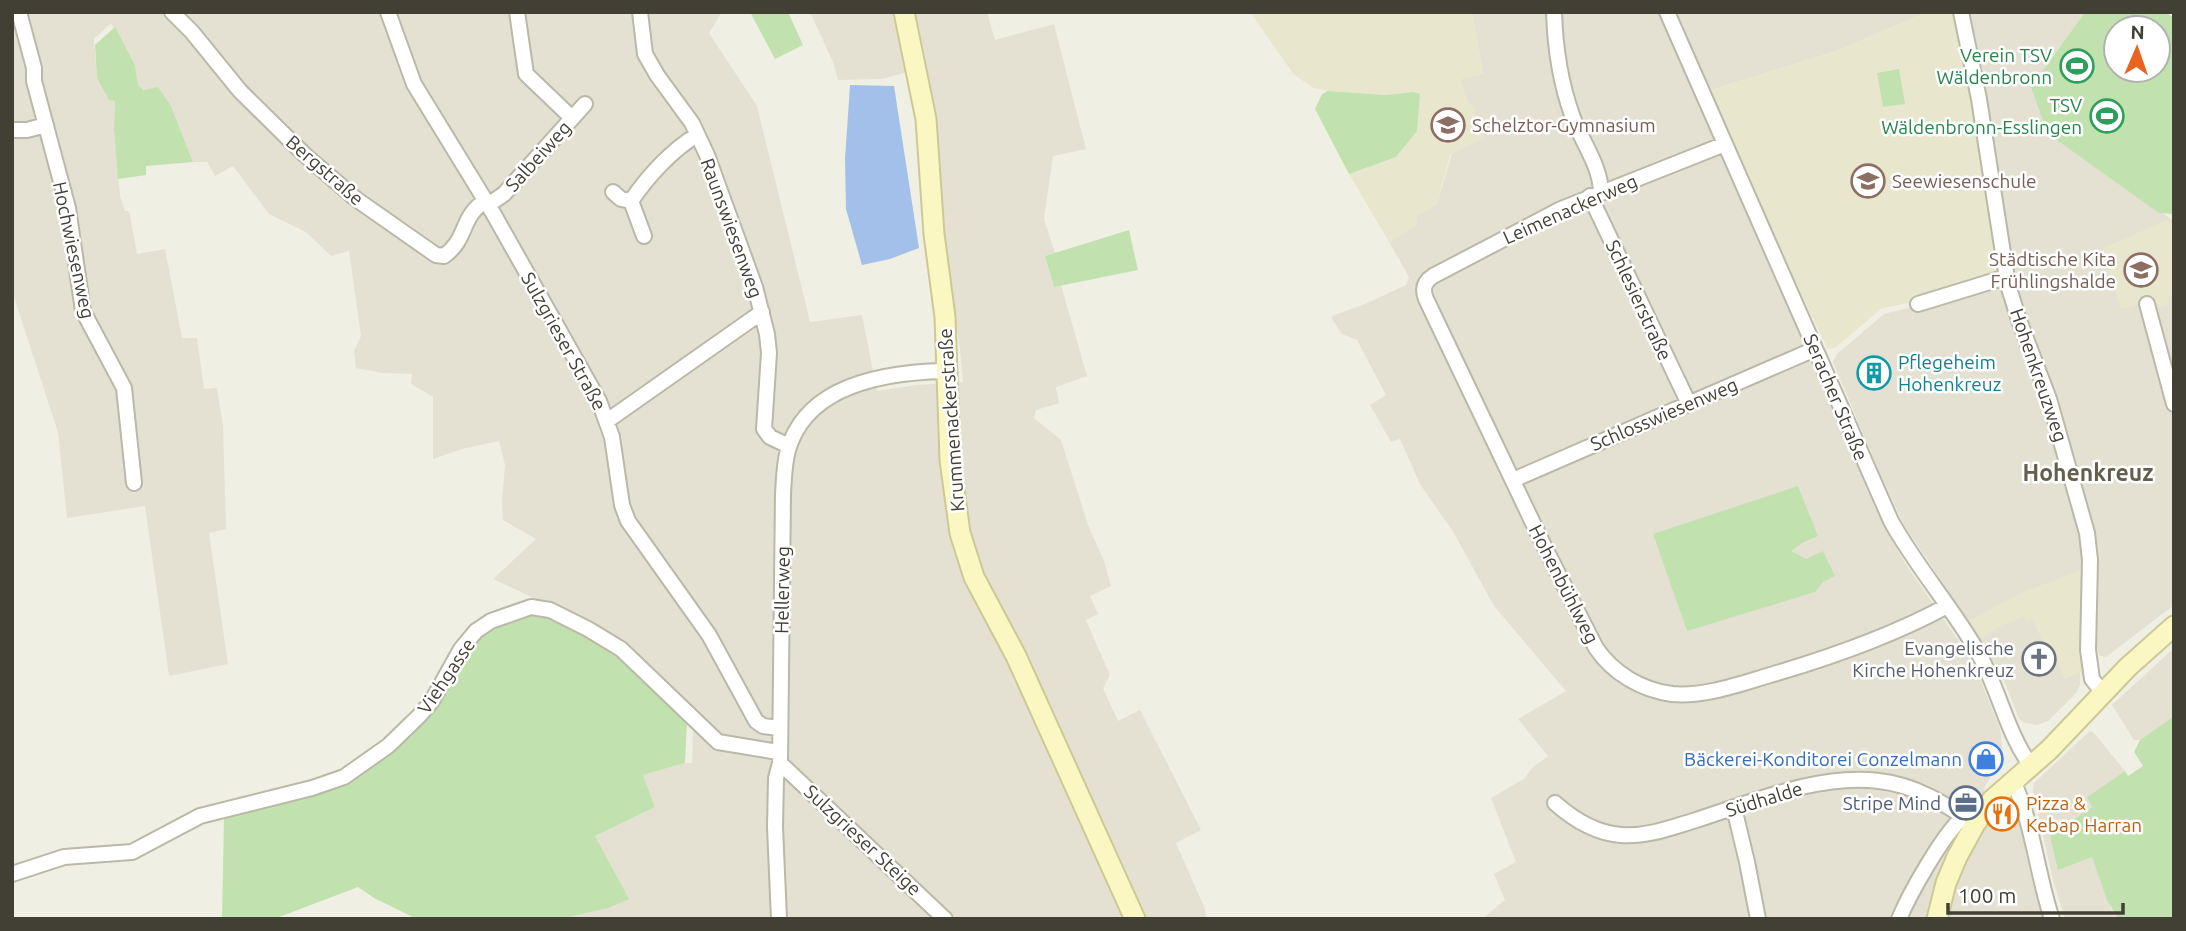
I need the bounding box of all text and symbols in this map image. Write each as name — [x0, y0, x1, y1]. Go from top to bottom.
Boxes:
north arrow — [2102, 14, 2172, 84]
text: N — [2130, 21, 2145, 43]
place label: Verein TSV Wäldenbronn — [1936, 44, 2052, 88]
sports icon: Verein TSV Wäldenbronn — [2058, 47, 2096, 85]
place label: TSV Wäldenbronn-Esslingen — [1881, 94, 2082, 138]
sports icon: TSV Wäldenbronn-Esslingen — [2088, 97, 2126, 135]
school or university icon: Schelztor-Gymnasium — [1429, 106, 1467, 144]
place label: Schelztor-Gymnasium — [1472, 114, 1656, 136]
street label: Salbeiweg — [501, 116, 575, 196]
street label: Bergstraße — [282, 130, 368, 210]
street label: Raunswiesenweg — [697, 155, 767, 301]
school or university icon: Seewiesenschule — [1849, 162, 1887, 200]
street label: Leimenackerweg — [1499, 170, 1641, 248]
place label: Seewiesenschule — [1892, 170, 2037, 192]
street label: Hochwiesenweg — [49, 179, 99, 321]
street label: Schlesierstraße — [1602, 236, 1676, 364]
place label: Städtische Kita Frühlingshalde — [1989, 248, 2116, 292]
school or university icon: Städtische Kita Frühlingshalde — [2122, 251, 2160, 289]
street label: Sulzgrieser Straße — [517, 268, 611, 414]
street label: Hohenkreuzweg — [2006, 305, 2072, 445]
street label: Krummenackerstraße — [934, 327, 968, 513]
street label: Seracher Straße — [1799, 330, 1873, 464]
place label: Pflegeheim Hohenkreuz — [1898, 351, 2002, 395]
building icon: Pflegeheim Hohenkreuz — [1855, 354, 1893, 392]
street label: Schlosswiesenweg — [1587, 373, 1741, 455]
district label: Hohenkreuz — [2023, 460, 2153, 485]
street label: Hohenbühlweg — [1525, 521, 1603, 647]
street label: Hellerweg — [770, 546, 794, 634]
street label: Viehgasse — [413, 634, 479, 718]
place label: Evangelische Kirche Hohenkreuz — [1852, 637, 2014, 681]
church icon: Evangelische Kirche Hohenkreuz — [2020, 640, 2058, 678]
shop icon: Bäckerei-Konditorei Conzelmann — [1967, 740, 2005, 778]
place label: Bäckerei-Konditorei Conzelmann — [1684, 748, 1962, 770]
street label: Südhalde — [1723, 777, 1805, 821]
street label: Sulzgrieser Steige — [800, 780, 926, 900]
office icon: Stripe Mind — [1947, 784, 1985, 822]
place label: Stripe Mind — [1843, 792, 1941, 814]
place label: Pizza & Kebap Harran — [2026, 792, 2142, 836]
restaurant icon: Pizza & Kebap Harran — [1983, 795, 2021, 833]
scale bar — [1948, 872, 2123, 916]
text: 100 m — [1958, 883, 2016, 907]

